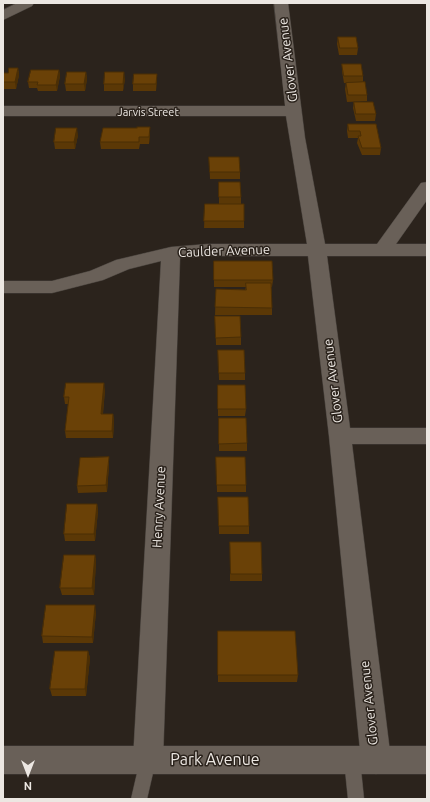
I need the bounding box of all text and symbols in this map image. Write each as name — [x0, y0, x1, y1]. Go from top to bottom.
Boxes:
street label: Glover Avenue — [275, 17, 301, 103]
street label: Jarvis Street — [117, 105, 179, 119]
street label: Caulder Avenue — [178, 242, 270, 260]
street label: Glover Avenue — [320, 338, 346, 424]
street label: Henry Avenue — [149, 466, 169, 548]
street label: Glover Avenue — [357, 660, 381, 746]
street label: Park Avenue — [170, 750, 260, 770]
north arrow — [8, 754, 48, 794]
text: N — [24, 780, 32, 792]

